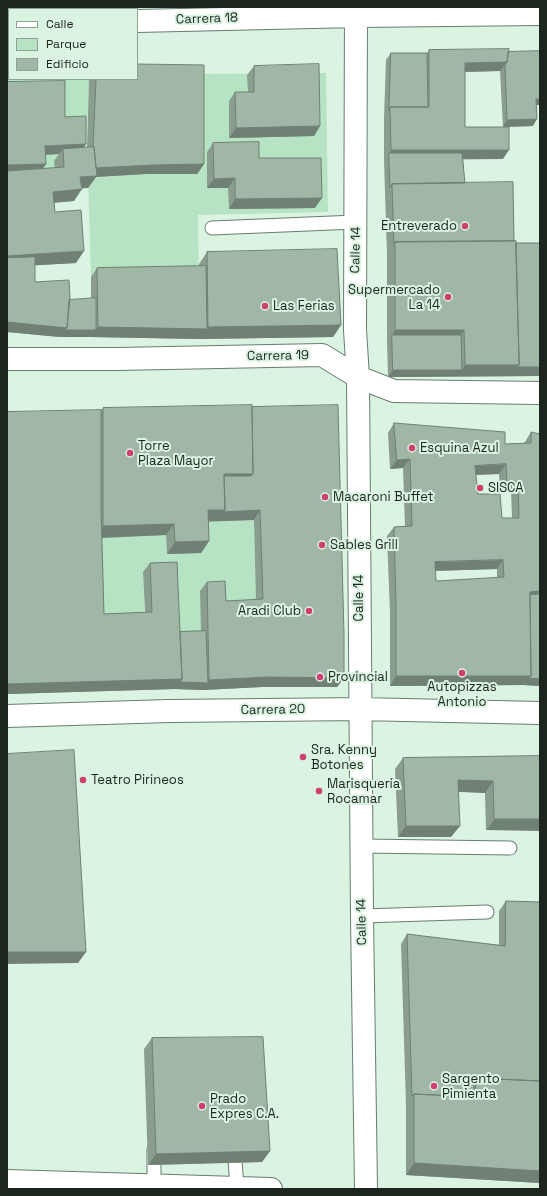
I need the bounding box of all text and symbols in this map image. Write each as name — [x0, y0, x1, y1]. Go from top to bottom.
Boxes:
legend — [8, 8, 138, 80]
street label: Carrera 18 — [176, 10, 238, 28]
text: Calle — [46, 16, 74, 32]
text: Parque — [46, 36, 86, 52]
text: Edificio — [46, 56, 89, 72]
place label: Entreverado — [381, 218, 457, 234]
marker: Entreverado — [460, 221, 470, 231]
street label: Calle 14 — [348, 226, 364, 274]
place label: Supermercado La 14 — [348, 282, 440, 313]
marker: Supermercado La 14 — [443, 292, 453, 302]
place label: Las Ferias — [273, 298, 335, 314]
marker: Las Ferias — [260, 301, 270, 311]
street label: Carrera 19 — [247, 348, 309, 364]
place label: Torre Plaza Mayor — [138, 438, 213, 469]
place label: Esquina Azul — [420, 440, 499, 456]
marker: Esquina Azul — [407, 443, 417, 453]
marker: Torre Plaza Mayor — [125, 448, 135, 458]
place label: SISCA — [488, 480, 524, 496]
marker: SISCA — [475, 483, 485, 493]
place label: Macaroni Buffet — [333, 489, 434, 505]
marker: Macaroni Buffet — [320, 492, 330, 502]
place label: Sables Grill — [330, 537, 398, 553]
marker: Sables Grill — [317, 540, 327, 550]
street label: Calle 14 — [351, 575, 367, 621]
place label: Aradi Club — [238, 603, 301, 619]
marker: Aradi Club — [304, 606, 314, 616]
marker: Autopizzas Antonio — [457, 668, 467, 678]
place label: Provincial — [328, 669, 388, 685]
marker: Provincial — [315, 672, 325, 682]
place label: Autopizzas Antonio — [427, 679, 497, 710]
street label: Carrera 20 — [240, 702, 306, 718]
place label: Sra. Kenny Botones — [311, 742, 377, 773]
marker: Sra. Kenny Botones — [298, 752, 308, 762]
place label: Teatro Pirineos — [91, 772, 184, 788]
marker: Teatro Pirineos — [78, 775, 88, 785]
place label: Marisquería Rocamar — [327, 776, 400, 807]
marker: Marisquería Rocamar — [314, 786, 324, 796]
street label: Calle 14 — [354, 898, 370, 946]
place label: Sargento Pimienta — [442, 1071, 500, 1102]
marker: Sargento Pimienta — [429, 1081, 439, 1091]
place label: Prado Expres C.A. — [210, 1091, 279, 1122]
marker: Prado Expres C.A. — [197, 1101, 207, 1111]

